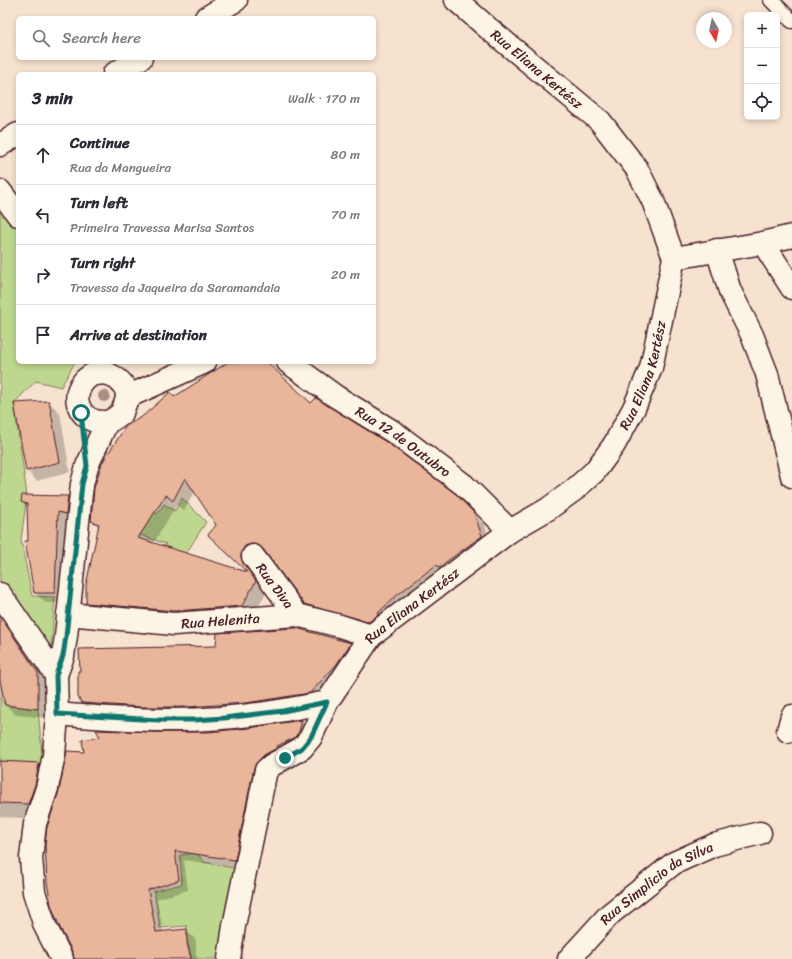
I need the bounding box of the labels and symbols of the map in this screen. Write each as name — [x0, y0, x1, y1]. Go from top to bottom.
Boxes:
north arrow — [696, 12, 732, 48]
street label: Rua Eliana Kertész — [485, 23, 589, 116]
street label: Rua Eliana Kertész — [612, 318, 674, 435]
street label: Rua 12 de Outubro — [350, 399, 456, 484]
route start — [72, 404, 90, 422]
street label: Rua Diva — [249, 557, 300, 614]
street label: Rua Eliana Kertész — [357, 561, 466, 649]
street label: Rua Helenita — [180, 606, 261, 636]
route end — [276, 749, 294, 767]
street label: Rua Simplicio da Silva — [593, 835, 718, 931]

